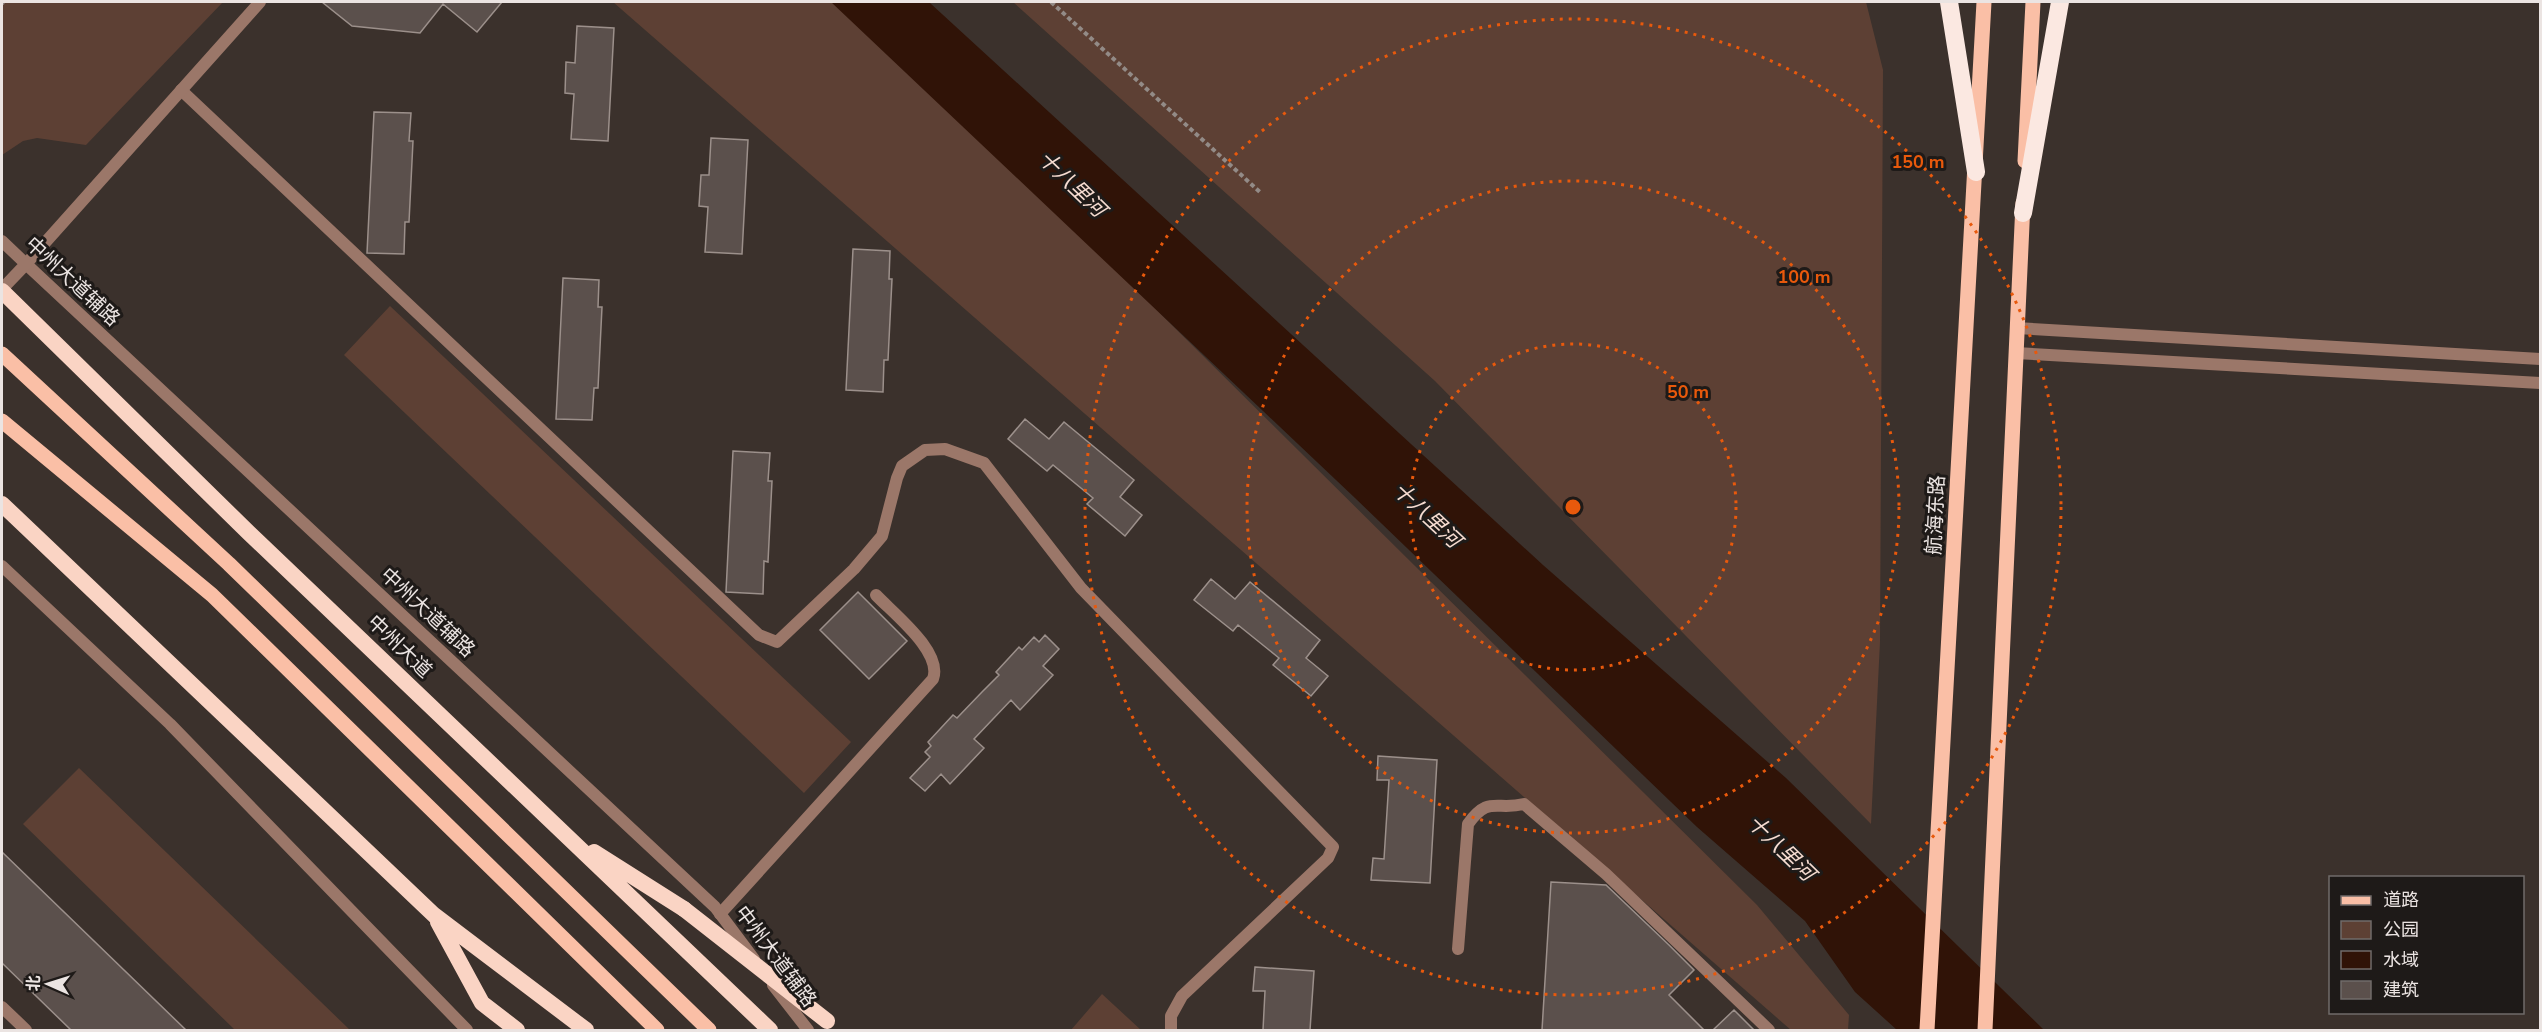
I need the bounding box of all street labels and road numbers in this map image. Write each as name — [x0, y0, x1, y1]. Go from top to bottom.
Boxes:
street label: 中州大道辅路 — [20, 231, 126, 332]
street label: 航海东路 — [1920, 474, 1951, 556]
street label: 中州大道辅路 — [376, 562, 480, 662]
street label: 中州大道 — [363, 610, 437, 682]
street label: 中州大道辅路 — [729, 900, 822, 1012]

